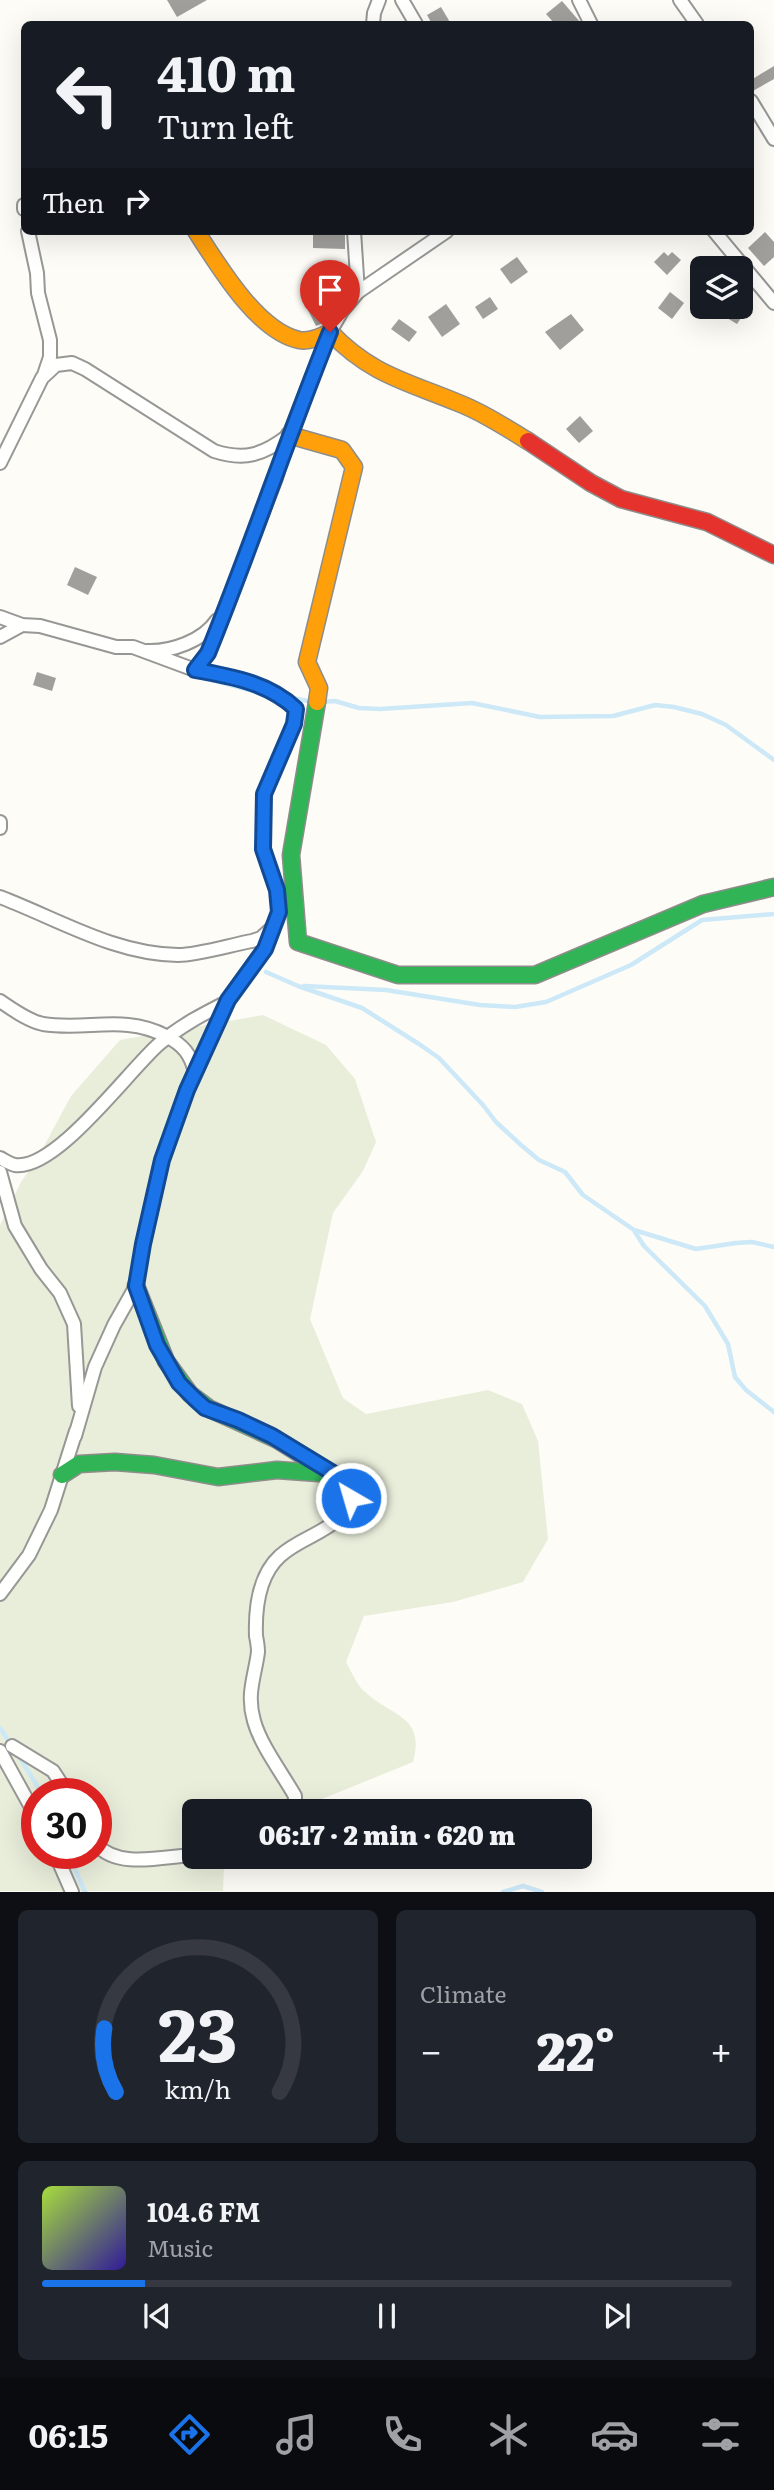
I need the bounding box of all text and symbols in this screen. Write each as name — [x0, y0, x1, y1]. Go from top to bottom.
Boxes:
text: 410 m — [157, 34, 296, 107]
icon: left — [42, 49, 133, 140]
text: Turn left — [157, 101, 294, 149]
text: Then — [42, 182, 104, 221]
icon: right — [118, 182, 156, 220]
map controls — [690, 256, 753, 319]
button: layers — [690, 256, 753, 319]
pin — [300, 260, 360, 332]
icon: arrive — [311, 271, 349, 309]
position arrow — [314, 1461, 388, 1535]
speed limit sign: 30 — [21, 1778, 112, 1869]
text: 06:17 · 2 min · 620 m — [259, 1814, 515, 1853]
text: Climate — [420, 1976, 506, 2010]
text: 23 — [158, 1977, 238, 2085]
text: 22° — [537, 2010, 615, 2087]
text: − — [420, 2020, 442, 2077]
text: + — [710, 2020, 732, 2077]
text: km/h — [165, 2070, 231, 2107]
text: 104.6 FM — [147, 2191, 261, 2230]
text: Music — [147, 2230, 213, 2264]
icon: previous — [138, 2297, 176, 2335]
icon: pause — [368, 2297, 406, 2335]
icon: next — [598, 2297, 636, 2335]
text: 06:15 — [29, 2410, 108, 2458]
icon: directions — [165, 2410, 214, 2459]
icon: music — [272, 2410, 321, 2459]
icon: phone — [378, 2410, 427, 2459]
icon: climate — [484, 2410, 533, 2459]
icon: car — [590, 2410, 639, 2459]
icon: filters — [696, 2410, 745, 2459]

